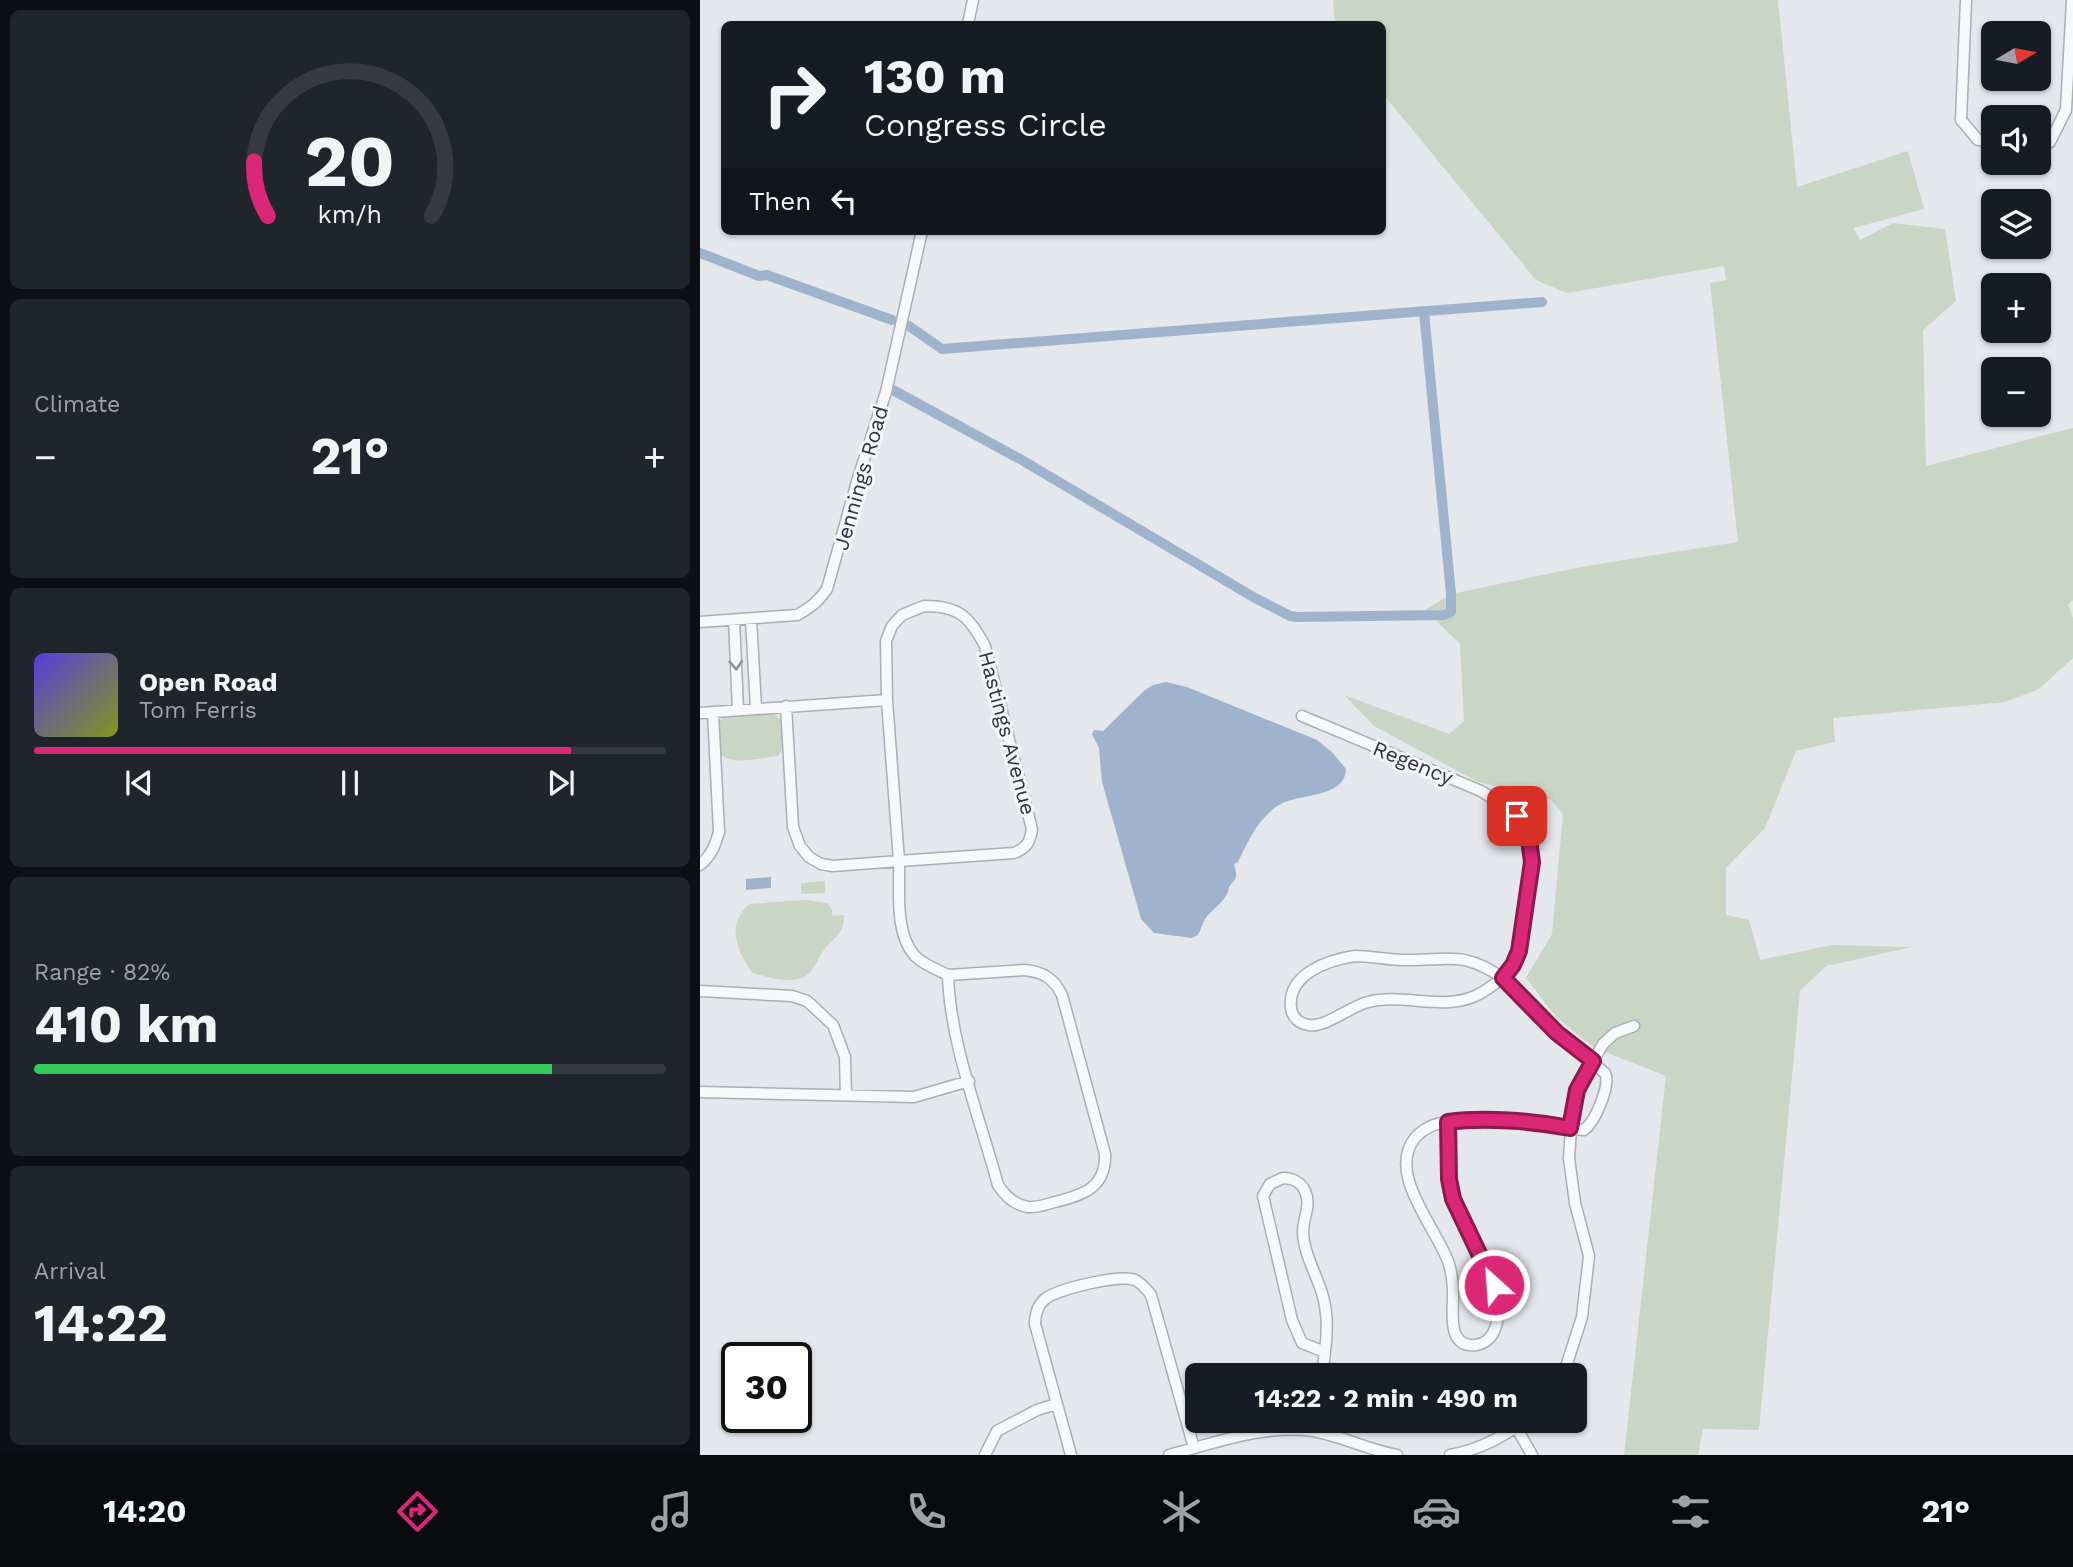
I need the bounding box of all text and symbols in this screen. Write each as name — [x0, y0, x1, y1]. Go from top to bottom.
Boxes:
north arrow — [1981, 21, 2051, 91]
map controls — [1981, 21, 2051, 427]
text: 130 m — [864, 47, 1006, 105]
icon: right — [749, 49, 840, 140]
button: sound — [1981, 105, 2051, 175]
text: Congress Circle — [864, 106, 1107, 144]
text: 20 — [305, 118, 395, 204]
icon: left — [825, 182, 863, 220]
text: Then — [749, 186, 811, 216]
button: layers — [1981, 189, 2051, 259]
text: km/h — [318, 199, 382, 228]
button: + — [1981, 273, 2051, 343]
button: − — [1981, 357, 2051, 427]
text: Climate — [34, 391, 120, 418]
street label: Jennings Road — [828, 403, 893, 553]
text: 21° — [310, 426, 390, 487]
text: − — [34, 435, 57, 479]
text: + — [643, 435, 666, 479]
street label: Hastings Avenue — [974, 648, 1041, 817]
one-way arrow — [729, 660, 744, 671]
text: Open Road — [139, 667, 277, 697]
text: Tom Ferris — [139, 697, 257, 724]
street label: Regency — [1369, 735, 1457, 790]
icon: previous — [120, 764, 158, 802]
icon: pause — [331, 764, 369, 802]
icon: next — [542, 764, 580, 802]
pin — [1487, 786, 1547, 846]
icon: arrive — [1498, 797, 1536, 835]
text: Range · 82% — [34, 959, 170, 986]
text: 410 km — [34, 994, 218, 1055]
position arrow — [1457, 1248, 1531, 1322]
text: Arrival — [34, 1258, 106, 1285]
text: 14:22 — [34, 1293, 168, 1354]
speed limit sign: 30 — [721, 1342, 812, 1433]
text: 14:22 · 2 min · 490 m — [1254, 1383, 1518, 1413]
icon: directions — [393, 1487, 442, 1536]
icon: music — [647, 1487, 696, 1536]
icon: phone — [902, 1487, 951, 1536]
icon: climate — [1157, 1487, 1206, 1536]
icon: car — [1412, 1487, 1461, 1536]
icon: filters — [1666, 1487, 1715, 1536]
text: 14:20 — [103, 1492, 187, 1530]
text: 21° — [1921, 1492, 1970, 1530]

